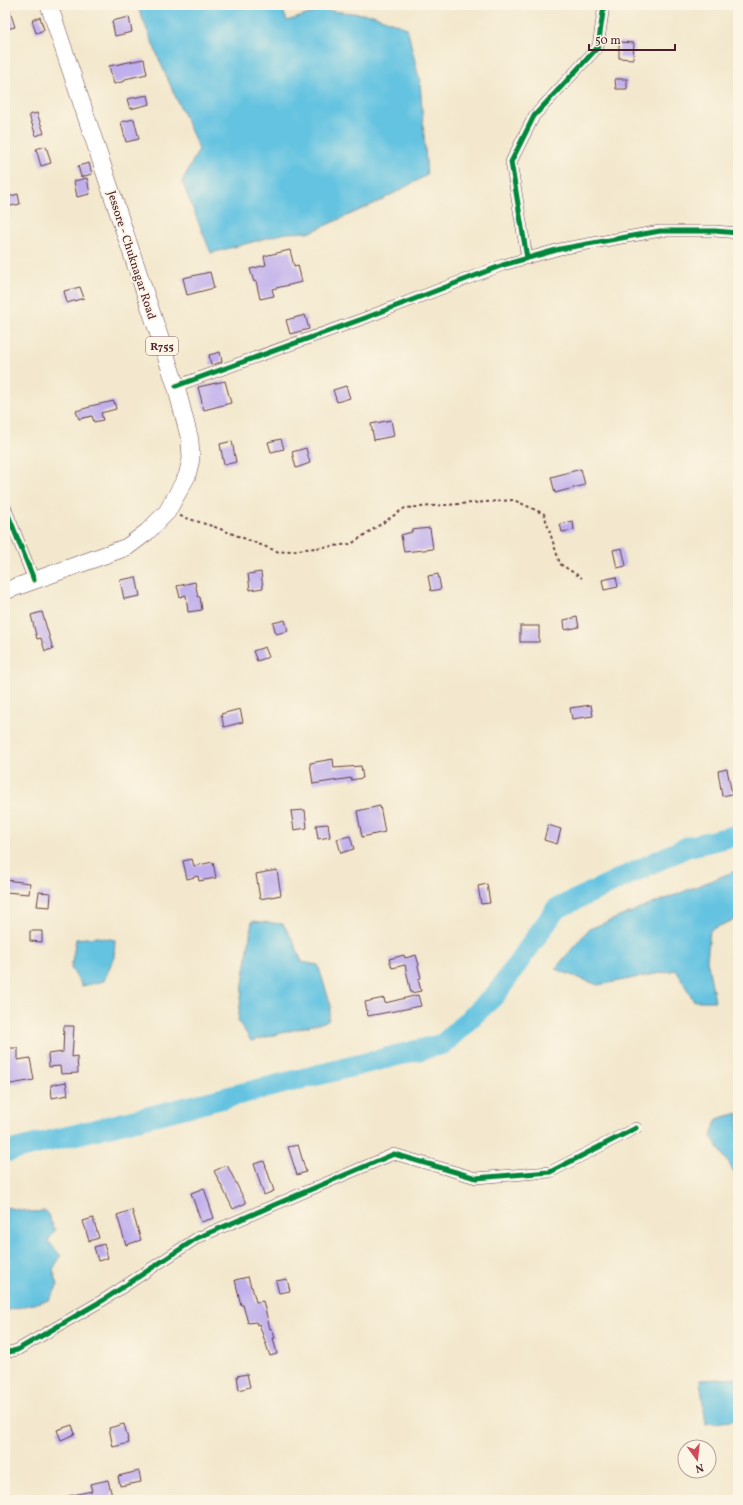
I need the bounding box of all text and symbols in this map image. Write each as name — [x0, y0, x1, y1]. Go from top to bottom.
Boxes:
scale bar — [589, 26, 675, 52]
text: 50 m — [595, 33, 621, 49]
street label: Jessore - Chuknagar Road — [103, 189, 159, 322]
road number: R755 — [146, 337, 178, 355]
north arrow — [677, 1439, 717, 1479]
text: N — [693, 1459, 705, 1475]

